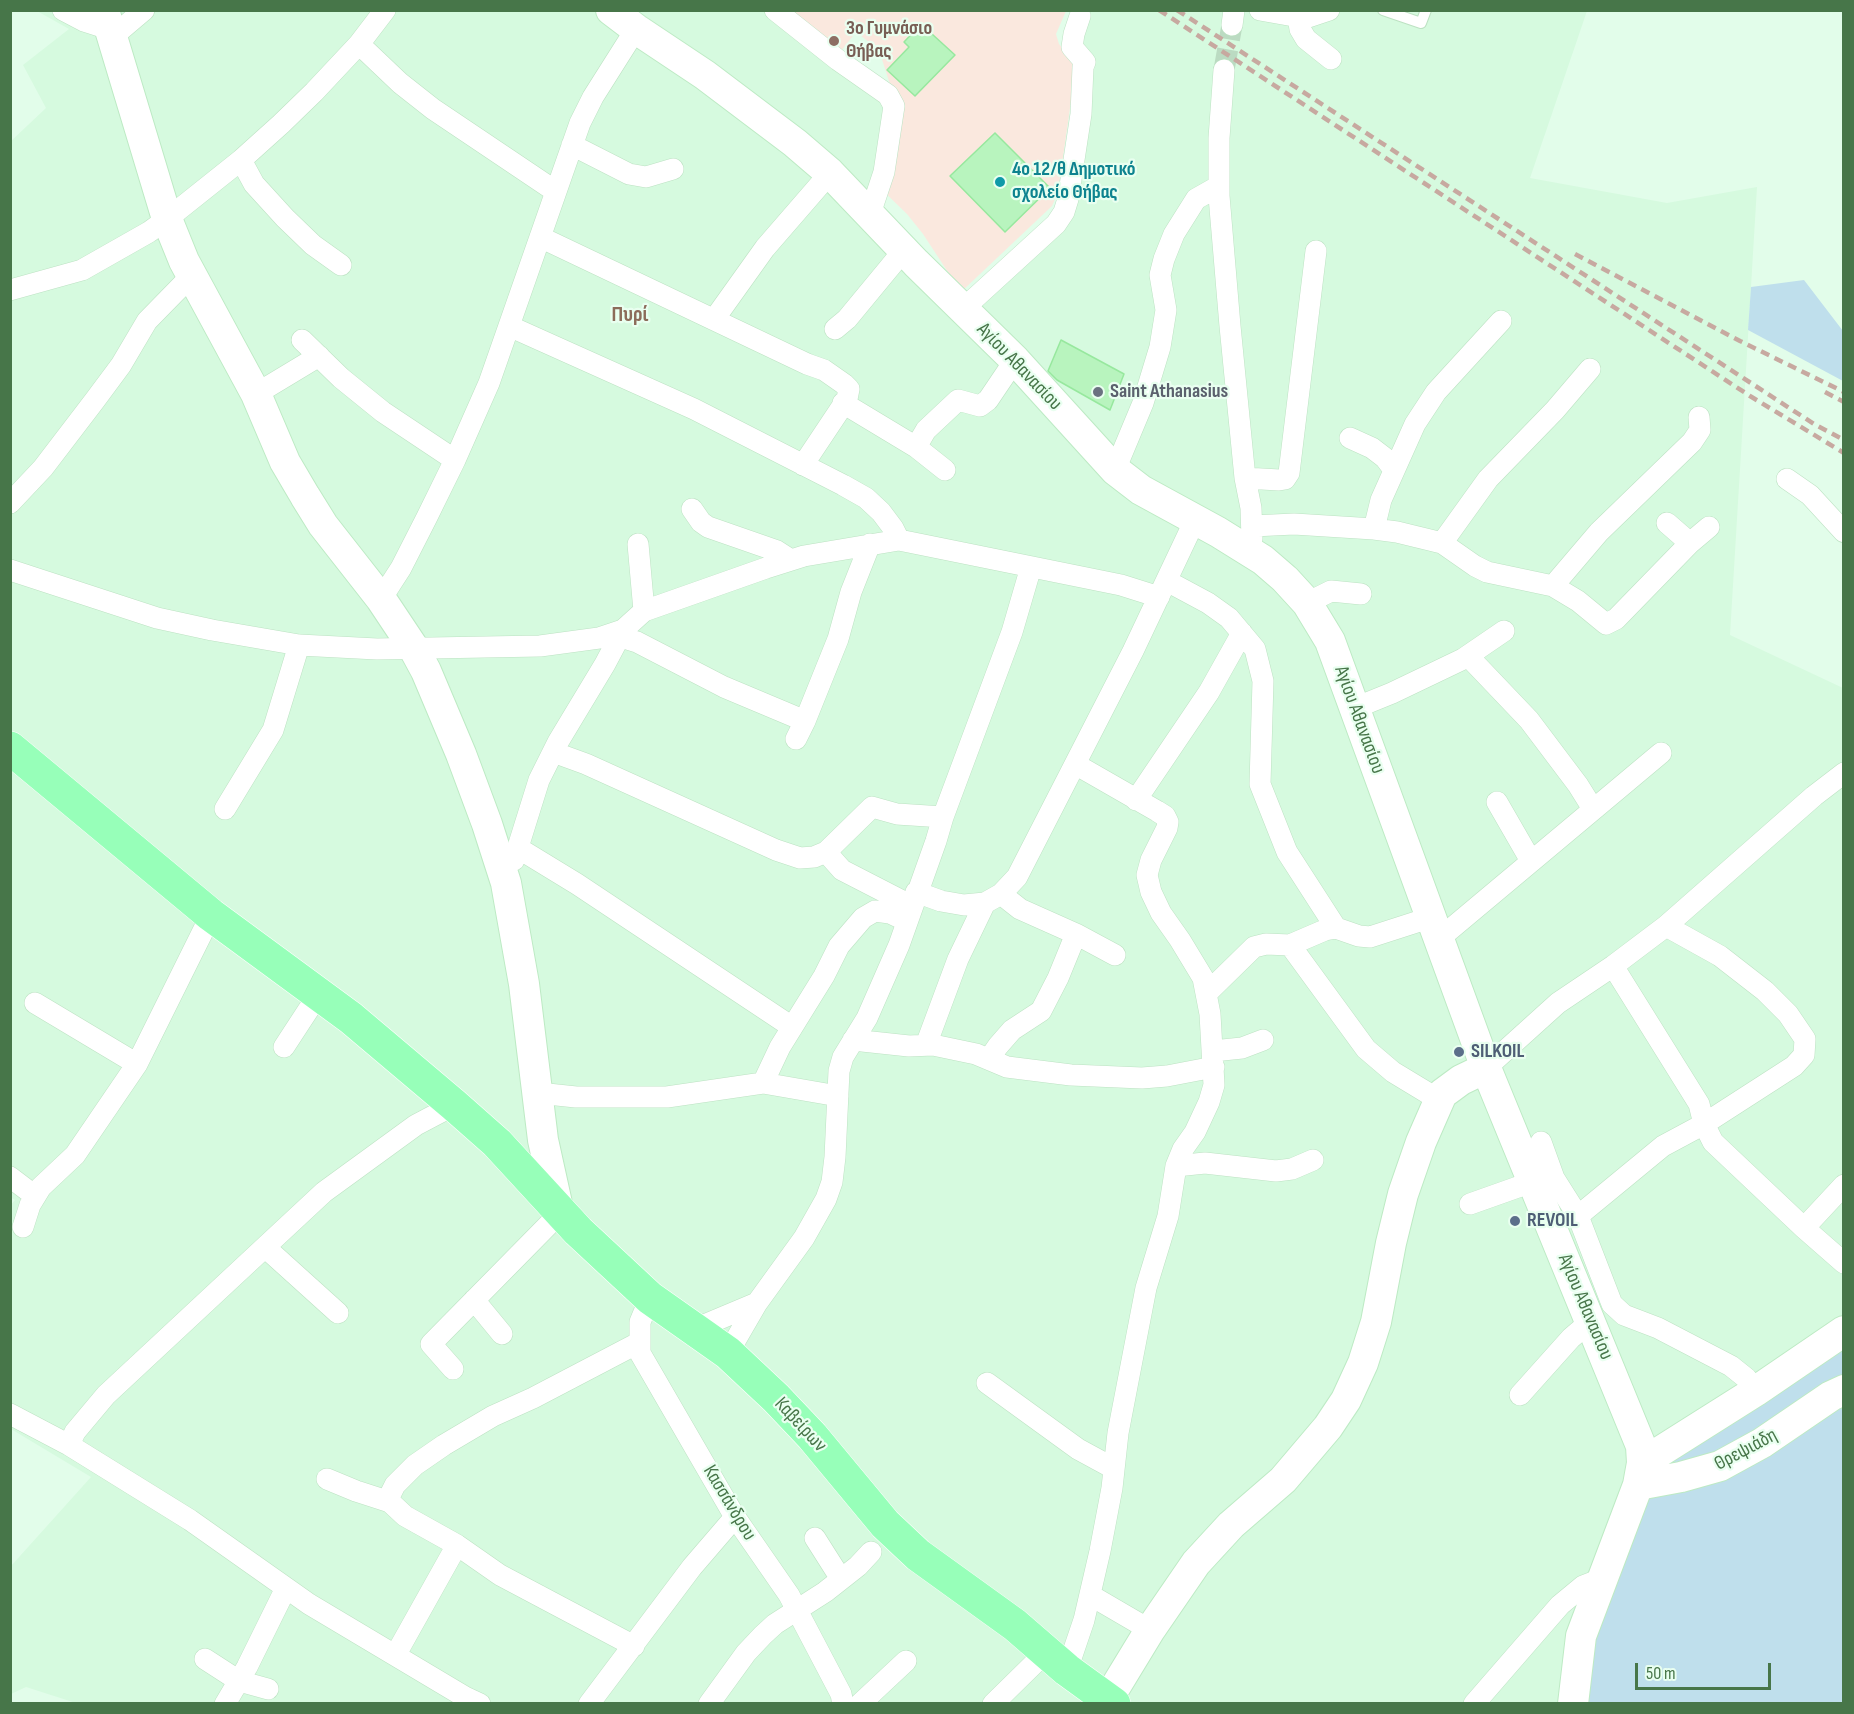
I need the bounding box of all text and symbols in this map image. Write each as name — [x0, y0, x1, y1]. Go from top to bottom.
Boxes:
place label: 3ο Γυμνάσιο Θήβας — [846, 17, 932, 64]
marker: 3ο Γυμνάσιο Θήβας — [827, 34, 841, 48]
place label: 4ο 12/θ Δημοτικό σχολείο Θήβας — [1012, 158, 1136, 205]
marker: 4ο 12/θ Δημοτικό σχολείο Θήβας — [993, 175, 1007, 189]
district label: Πυρί — [612, 302, 648, 328]
street label: Αγίου Αθανασίου — [971, 318, 1067, 416]
place label: Saint Athanasius — [1110, 380, 1228, 404]
marker: Saint Athanasius — [1091, 385, 1105, 399]
street label: Αγίου Αθανασίου — [1328, 663, 1390, 777]
place label: SILKOIL — [1471, 1040, 1524, 1064]
marker: SILKOIL — [1452, 1045, 1466, 1059]
place label: REVOIL — [1527, 1209, 1578, 1233]
marker: REVOIL — [1508, 1214, 1522, 1228]
street label: Αγίου Αθανασίου — [1552, 1251, 1618, 1363]
street label: Καβείρων — [769, 1393, 831, 1457]
street label: Θρεψιάδη — [1710, 1424, 1782, 1476]
street label: Κασσάνδρου — [697, 1461, 761, 1545]
scale bar — [1638, 1651, 1774, 1689]
text: 50 m — [1646, 1663, 1676, 1684]

